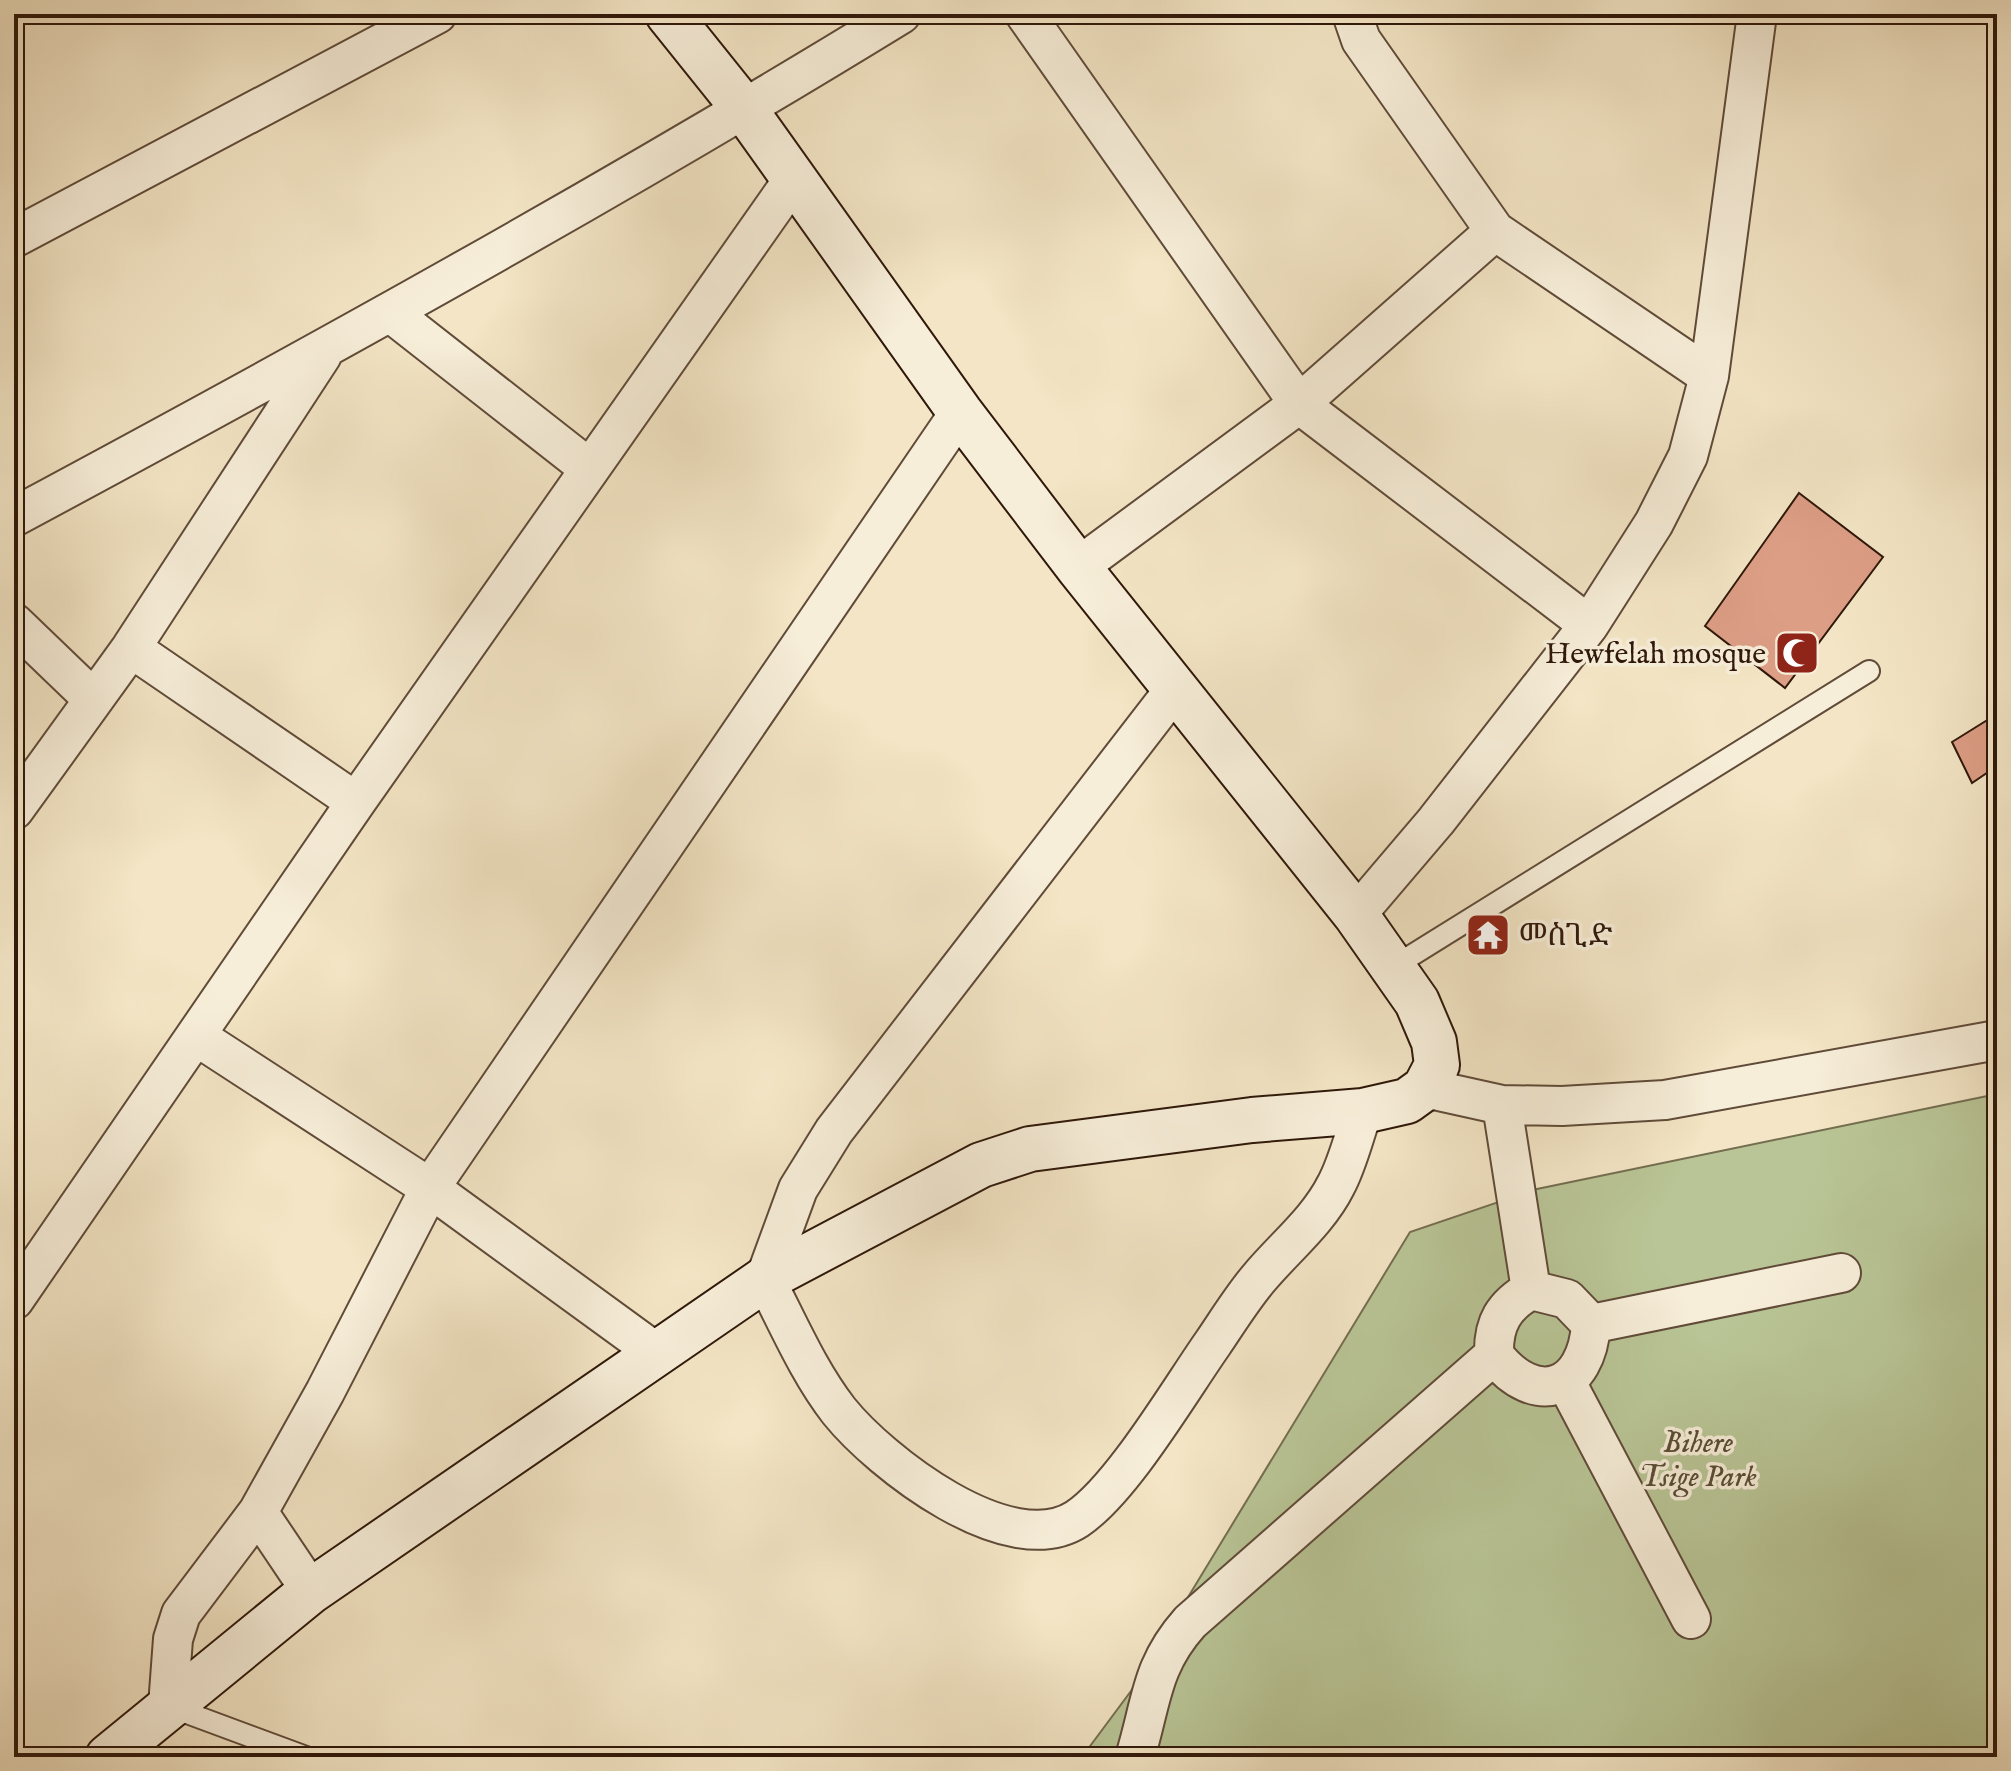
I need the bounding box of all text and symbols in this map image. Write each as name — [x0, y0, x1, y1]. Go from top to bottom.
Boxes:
mosque icon: Hewfelah mosque — [1773, 629, 1821, 677]
place label: Hewfelah mosque — [1545, 636, 1766, 674]
temple icon: መስጊድ — [1464, 911, 1512, 959]
place label: መስጊድ — [1519, 918, 1613, 956]
park label: Bihere Tsige Park — [1639, 1425, 1757, 1497]

